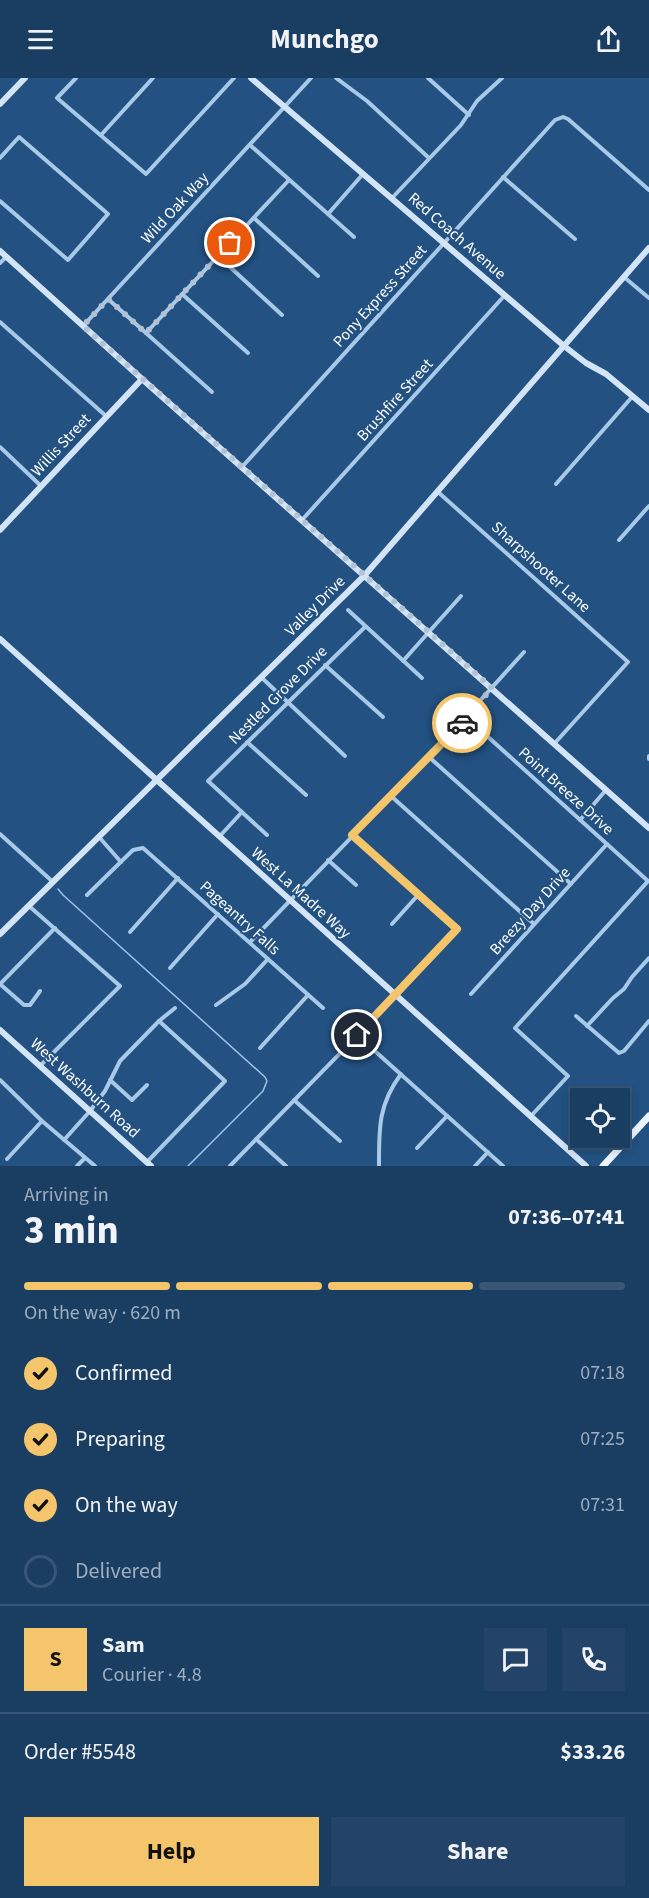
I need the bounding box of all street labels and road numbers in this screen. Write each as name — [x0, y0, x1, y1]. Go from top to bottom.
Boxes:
street label: Wild Oak Way — [136, 167, 214, 249]
street label: Red Coach Avenue — [403, 187, 511, 285]
street label: Pony Express Street — [328, 240, 432, 352]
street label: Brushfire Street — [352, 353, 438, 446]
street label: Willis Street — [26, 408, 96, 481]
street label: Sharpshooter Lane — [487, 516, 595, 618]
street label: Valley Drive — [280, 571, 350, 641]
street label: Nestled Grove Drive — [224, 641, 332, 749]
street label: Point Breeze Drive — [513, 742, 619, 840]
street label: West La Madre Way — [246, 842, 356, 944]
street label: Breezy Day Drive — [485, 862, 575, 960]
street label: Pageantry Falls — [195, 876, 285, 960]
street label: West Washburn Road — [25, 1033, 145, 1143]

